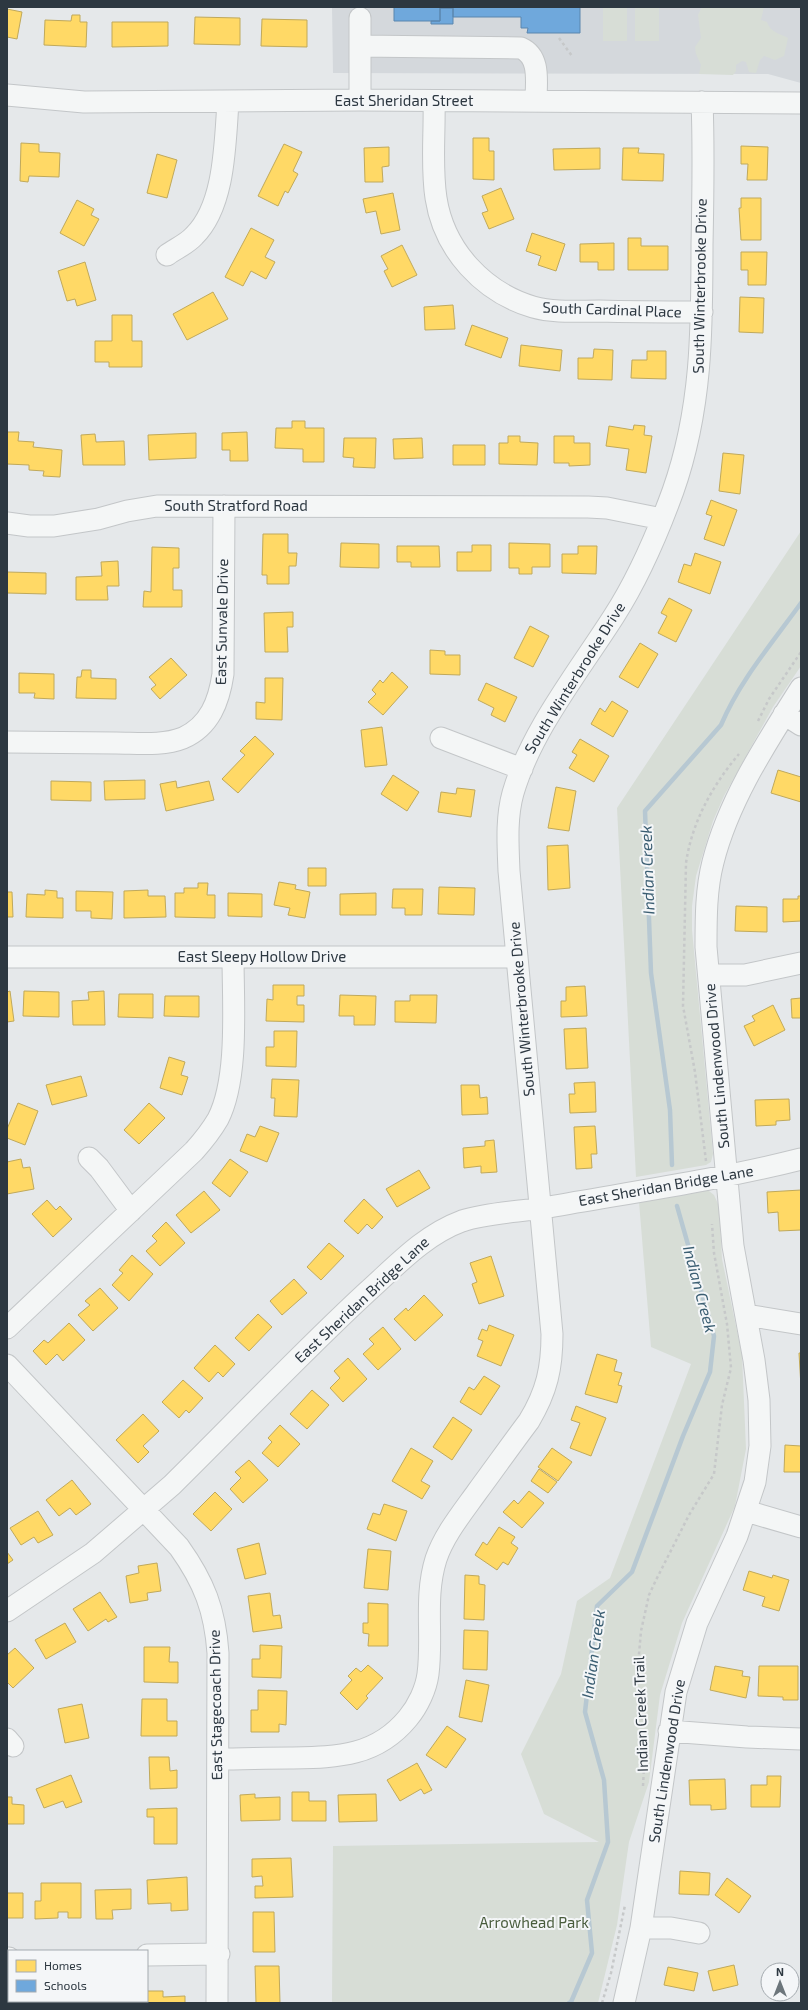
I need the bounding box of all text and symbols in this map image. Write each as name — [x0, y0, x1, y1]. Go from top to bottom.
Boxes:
street label: East Sheridan Street — [335, 91, 474, 109]
street label: South Winterbrooke Drive — [688, 198, 710, 374]
street label: South Cardinal Place — [542, 298, 682, 320]
street label: South Stratford Road — [164, 496, 308, 514]
street label: East Sunvale Drive — [211, 559, 231, 685]
street label: South Winterbrooke Drive — [520, 598, 628, 757]
water label: Indian Creek — [635, 825, 658, 915]
street label: South Winterbrooke Drive — [504, 921, 538, 1097]
street label: East Sleepy Hollow Drive — [178, 947, 346, 965]
street label: South Lindenwood Drive — [700, 983, 732, 1149]
street label: East Sheridan Bridge Lane — [577, 1161, 755, 1209]
street label: East Sheridan Bridge Lane — [290, 1232, 432, 1366]
water label: Indian Creek — [680, 1243, 721, 1334]
water label: Indian Creek — [577, 1608, 608, 1699]
street label: East Stagecoach Drive — [205, 1629, 225, 1781]
street label: Indian Creek Trail — [629, 1655, 651, 1772]
street label: South Lindenwood Drive — [644, 1678, 688, 1844]
park label: Arrowhead Park — [479, 1913, 589, 1931]
legend — [8, 1950, 148, 2002]
text: Homes — [44, 1958, 82, 1972]
north arrow — [760, 1962, 800, 2002]
text: N — [776, 1965, 784, 1978]
text: Schools — [44, 1978, 87, 1992]

